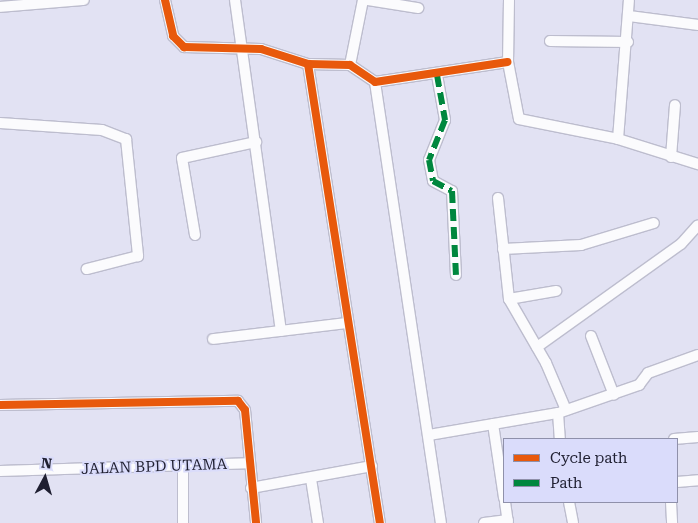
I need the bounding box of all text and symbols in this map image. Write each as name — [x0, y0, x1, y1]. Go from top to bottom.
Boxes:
legend — [503, 438, 678, 503]
text: Cycle path — [550, 449, 627, 467]
north arrow — [20, 453, 70, 503]
text: N — [40, 455, 53, 472]
street label: JALAN BPD UTAMA — [81, 455, 227, 479]
text: Path — [550, 474, 583, 492]

